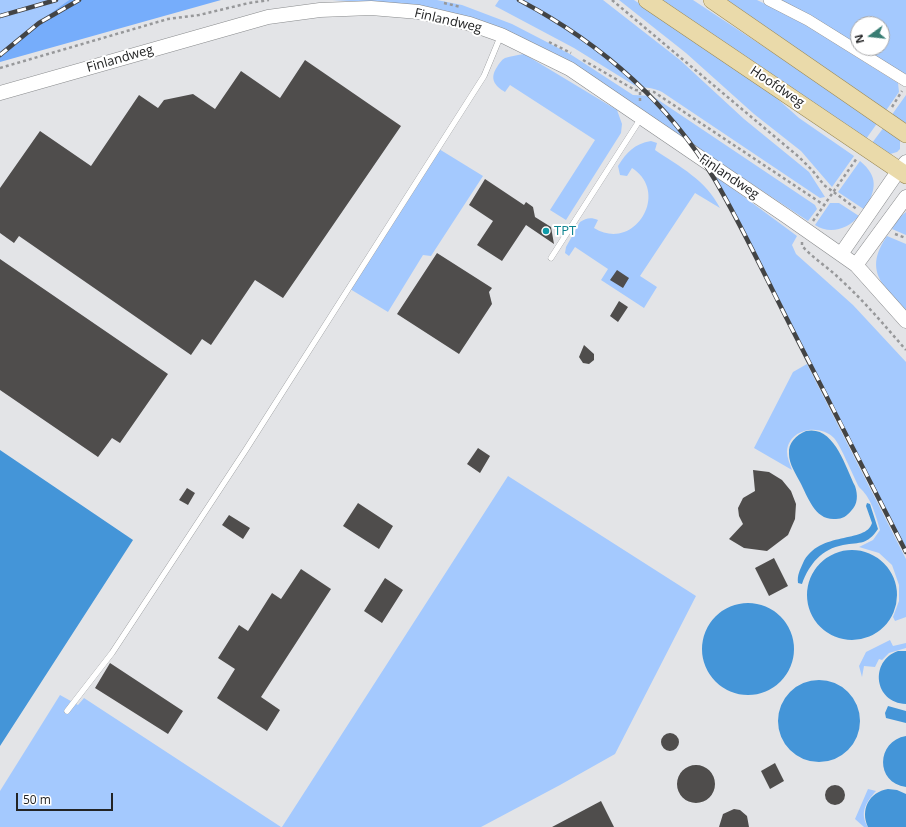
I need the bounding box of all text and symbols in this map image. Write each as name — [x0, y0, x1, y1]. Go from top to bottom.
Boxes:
street label: Finlandweg — [413, 6, 483, 36]
north arrow — [850, 16, 890, 56]
text: N — [850, 33, 867, 45]
street label: Finlandweg — [85, 42, 155, 76]
street label: Hoofdweg — [747, 63, 807, 111]
street label: Finlandweg — [696, 151, 762, 203]
place label: TPT — [554, 223, 576, 239]
marker: TPT — [541, 226, 551, 236]
scale bar — [18, 785, 115, 811]
text: 50 m — [23, 791, 51, 808]

